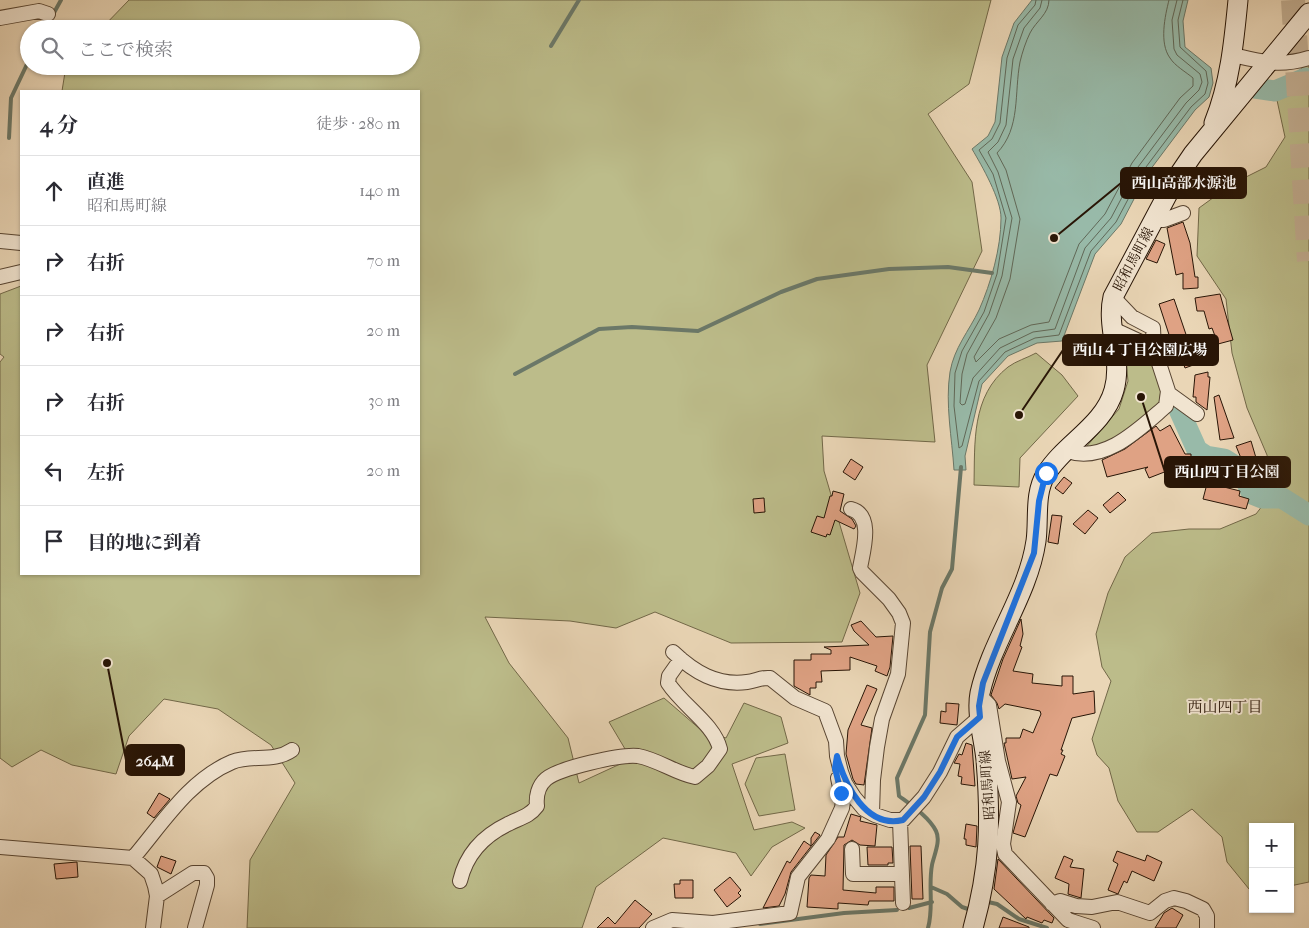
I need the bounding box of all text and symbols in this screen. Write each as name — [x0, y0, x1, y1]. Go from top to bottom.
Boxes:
search box — [20, 20, 420, 75]
icon: search — [38, 34, 66, 62]
text: ここで検索 — [78, 39, 173, 61]
text: 4 分 — [40, 113, 78, 137]
text: 徒歩 · 280 m — [316, 114, 400, 133]
callout: 西山高部水源池 — [1121, 168, 1246, 198]
text: 直進 — [87, 171, 125, 193]
text: 西山高部水源池 — [1131, 174, 1237, 192]
icon: ahead — [40, 177, 68, 205]
text: 140 m — [359, 181, 400, 200]
text: 昭和馬町線 — [87, 196, 167, 215]
street label: 昭和馬町線 — [1110, 224, 1157, 294]
icon: right — [40, 247, 68, 275]
text: 70 m — [367, 251, 400, 270]
text: 右折 — [87, 252, 125, 274]
icon: right — [40, 317, 68, 345]
text: 20 m — [366, 321, 400, 340]
text: 右折 — [87, 322, 125, 344]
callout: 西山４丁目公園広場 — [1063, 335, 1218, 365]
text: 西山４丁目公園広場 — [1072, 341, 1208, 359]
icon: right — [40, 387, 68, 415]
text: 30 m — [368, 391, 400, 410]
text: 右折 — [87, 392, 125, 414]
icon: left — [40, 457, 68, 485]
callout: 西山四丁目公園 — [1165, 457, 1290, 487]
text: 20 m — [366, 461, 400, 480]
text: 左折 — [87, 462, 125, 484]
route start — [1035, 462, 1058, 485]
text: 西山四丁目公園 — [1174, 463, 1280, 481]
icon: arrive — [40, 527, 68, 555]
text: 目的地に到着 — [87, 532, 201, 554]
district label: 西山四丁目 — [1187, 698, 1263, 716]
callout: 264M — [126, 745, 184, 775]
street label: 昭和馬町線 — [977, 749, 998, 820]
text: 264M — [136, 752, 174, 770]
route end — [830, 782, 853, 805]
map controls — [1249, 823, 1294, 913]
button: + — [1249, 823, 1294, 868]
button: − — [1249, 868, 1294, 913]

